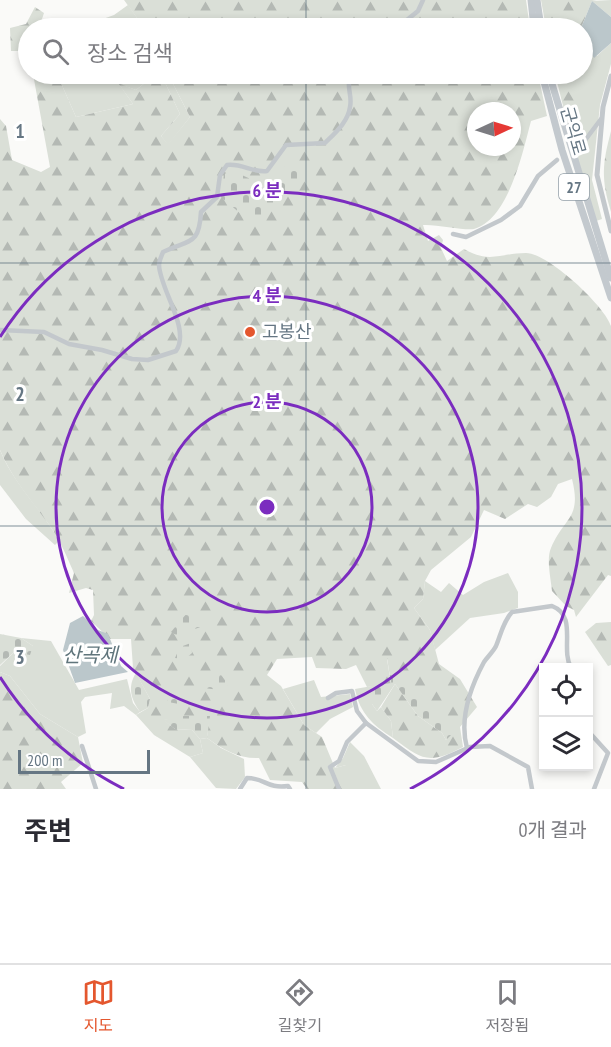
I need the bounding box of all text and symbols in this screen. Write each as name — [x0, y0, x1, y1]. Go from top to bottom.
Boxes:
search box — [18, 18, 593, 84]
icon: search — [39, 35, 72, 68]
text: 장소 검색 — [87, 39, 173, 67]
north arrow — [467, 102, 521, 156]
street label: 군익로 — [556, 104, 591, 158]
text: 1 — [15, 118, 25, 144]
road number: 27 — [559, 174, 589, 200]
text: 6 분 — [253, 179, 282, 202]
text: 4 분 — [253, 284, 282, 307]
place label: 고봉산 — [262, 320, 312, 343]
marker: 고봉산 — [243, 325, 257, 339]
text: 2 — [15, 381, 25, 407]
text: 2 분 — [253, 390, 282, 413]
centre of rings — [257, 497, 277, 517]
water label: 산곡제 — [62, 642, 120, 668]
text: 3 — [15, 644, 25, 670]
map controls — [539, 663, 593, 771]
button: locate — [539, 663, 593, 717]
button: layers — [539, 717, 593, 771]
scale bar — [18, 747, 150, 774]
text: 200 m — [27, 750, 62, 770]
text: 주변 — [24, 814, 72, 847]
text: 0개 결과 — [519, 817, 587, 843]
tab: 지도 — [82, 976, 115, 1036]
tab: 길찾기 — [278, 976, 322, 1036]
tab: 저장됨 — [485, 976, 529, 1036]

